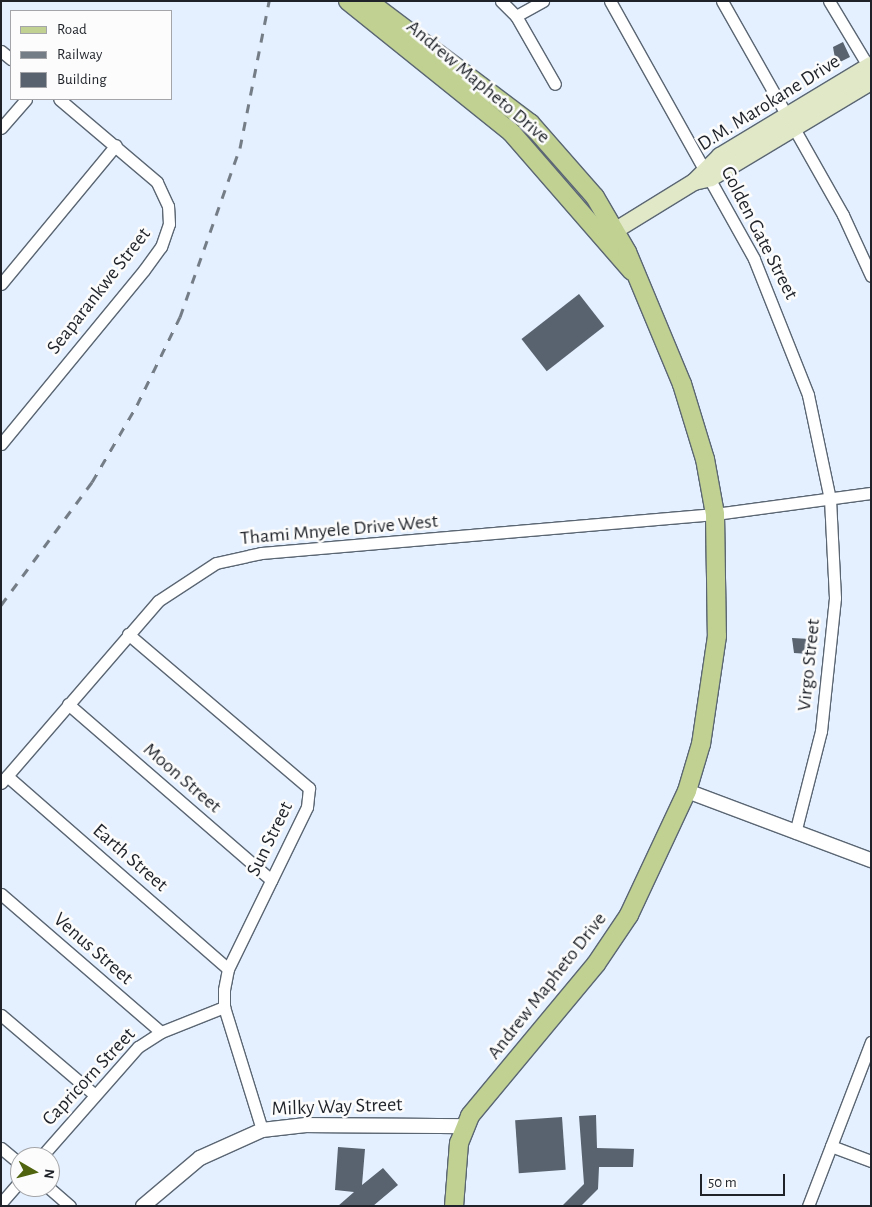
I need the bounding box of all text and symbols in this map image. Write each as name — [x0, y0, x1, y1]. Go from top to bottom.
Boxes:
legend — [10, 10, 172, 100]
street label: Andrew Mapheto Drive — [401, 15, 555, 149]
text: Road — [57, 22, 87, 37]
text: Railway — [57, 47, 102, 62]
street label: D.M. Marokane Drive — [693, 50, 845, 156]
text: Building — [57, 72, 107, 87]
street label: Golden Gate Street — [715, 162, 803, 304]
street label: Seaparankwe Street — [42, 223, 156, 359]
street label: Thami Mnyele Drive West — [239, 509, 439, 551]
street label: Virgo Street — [792, 618, 826, 712]
street label: Moon Street — [138, 738, 226, 818]
street label: Sun Street — [242, 798, 298, 880]
street label: Earth Street — [87, 819, 173, 897]
street label: Venus Street — [48, 908, 138, 990]
street label: Andrew Mapheto Drive — [482, 908, 612, 1064]
street label: Capricorn Street — [37, 1023, 141, 1131]
street label: Milky Way Street — [271, 1093, 403, 1121]
north arrow — [10, 1147, 60, 1197]
scale bar — [702, 1164, 787, 1196]
text: N — [41, 1168, 56, 1180]
text: 50 m — [708, 1175, 737, 1190]

